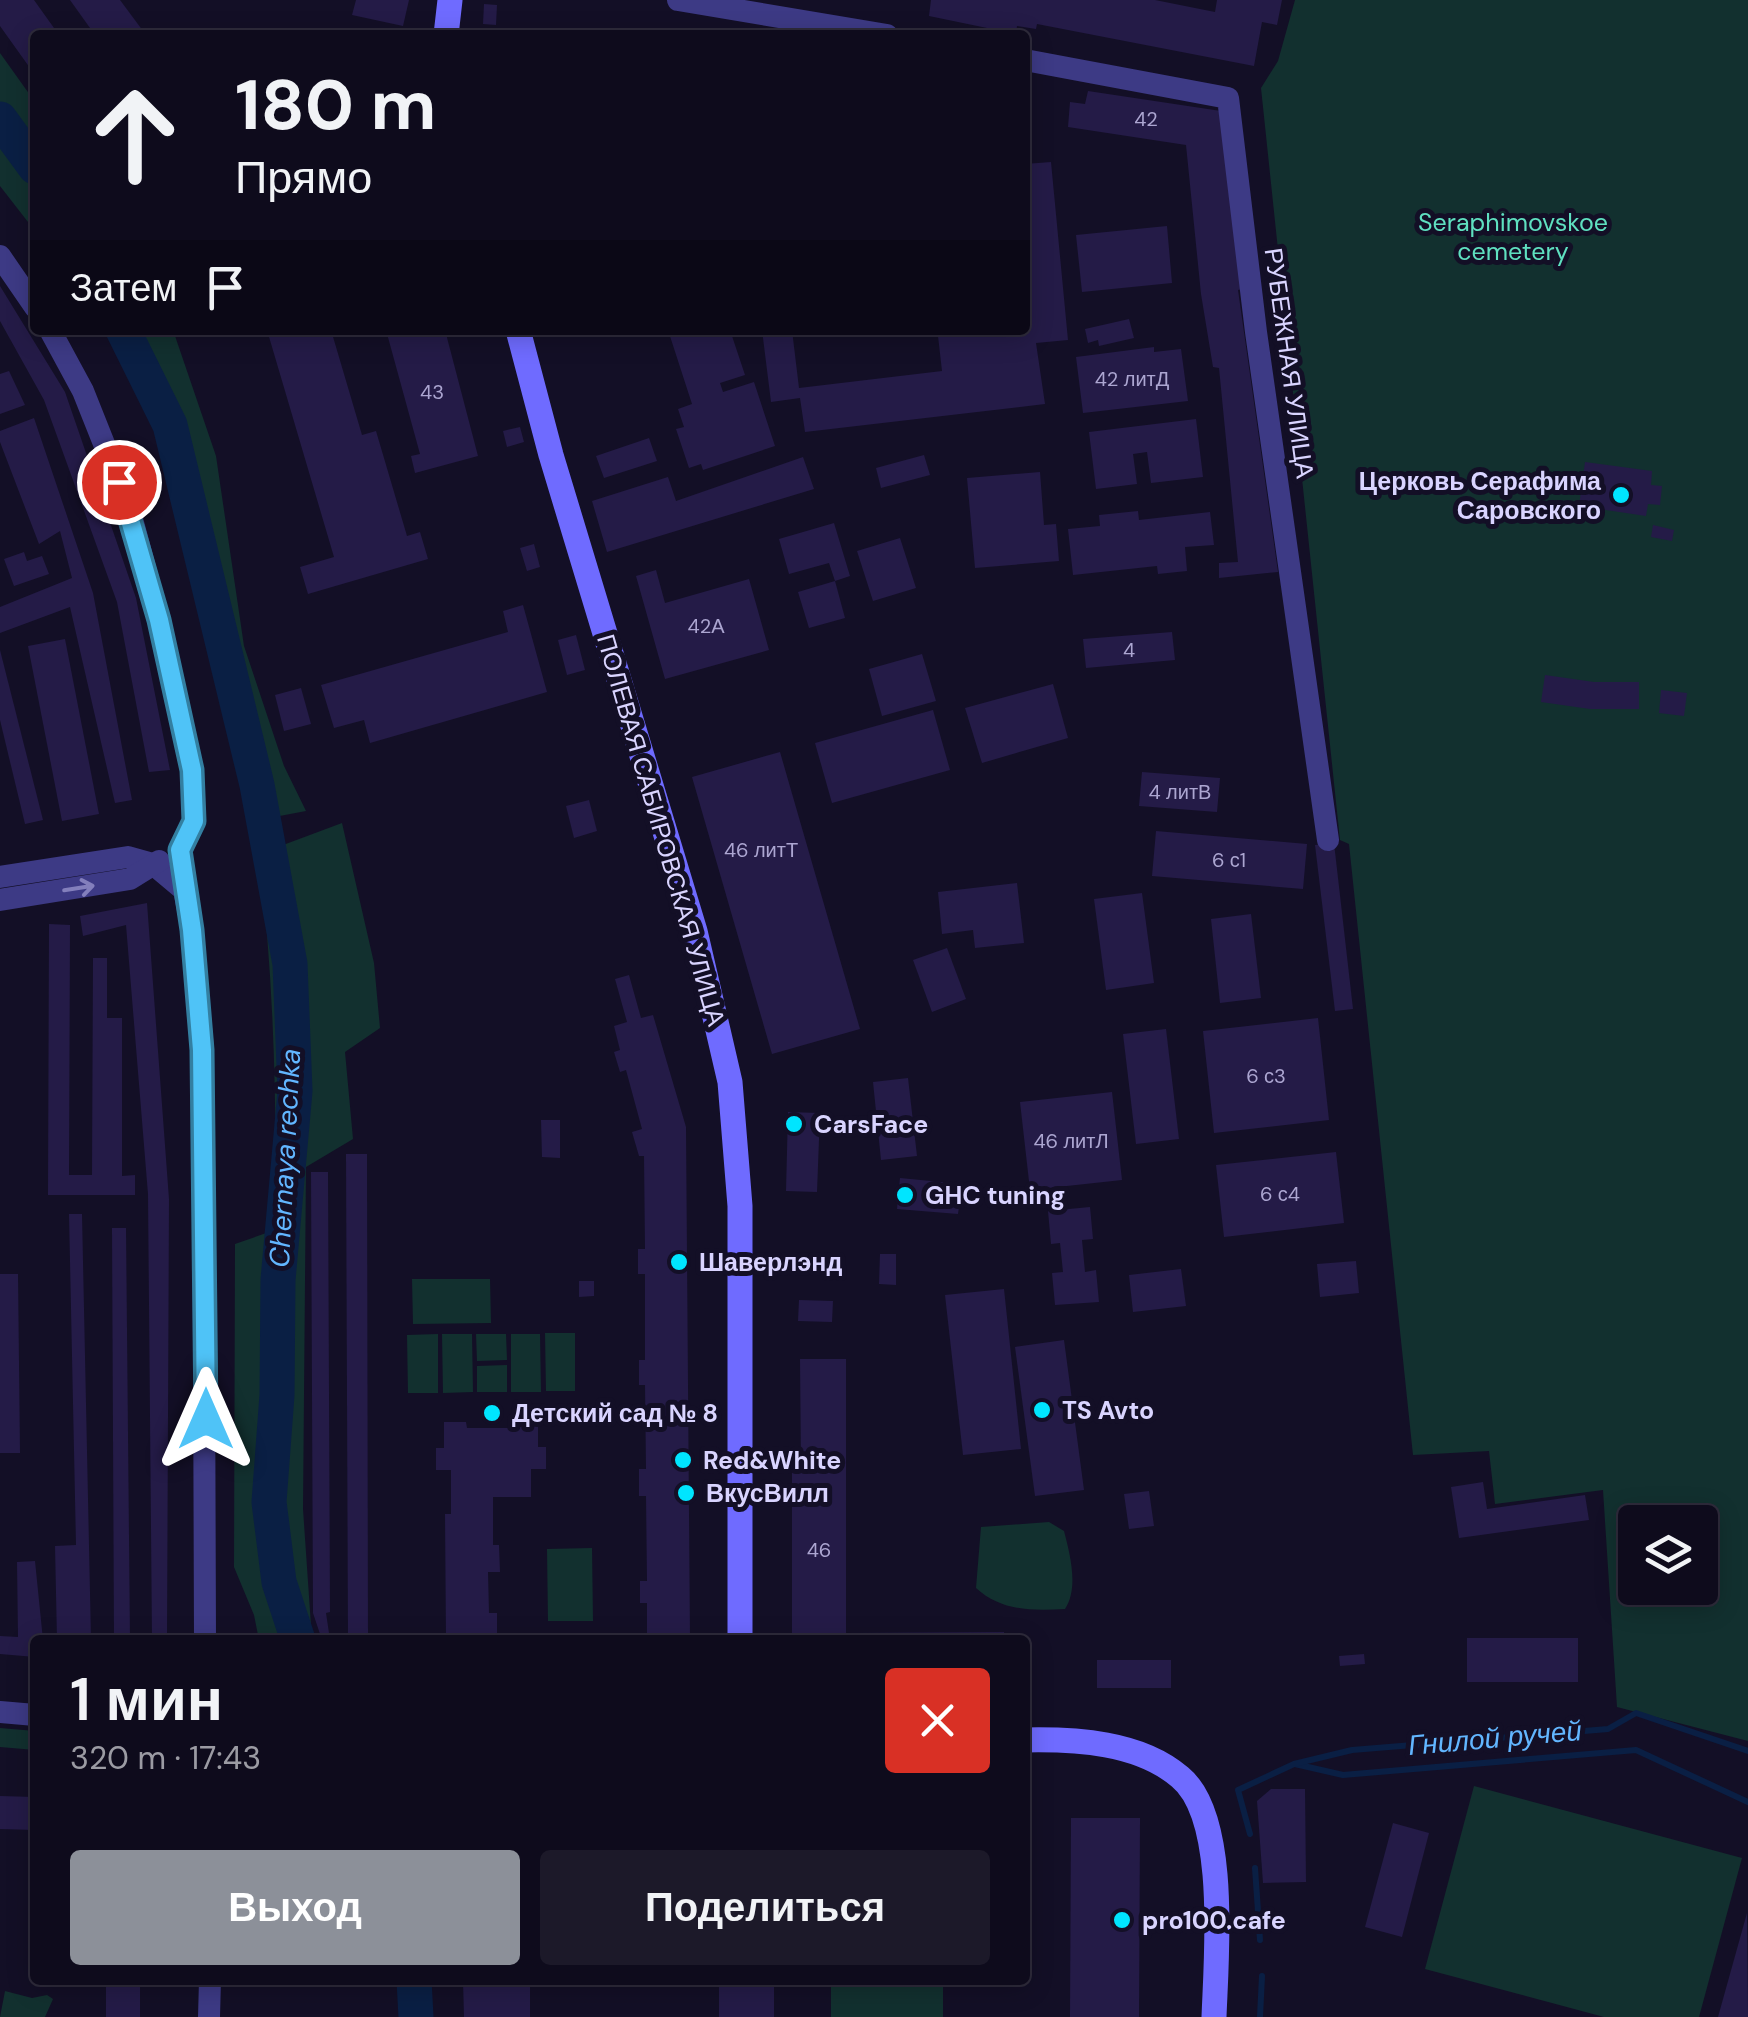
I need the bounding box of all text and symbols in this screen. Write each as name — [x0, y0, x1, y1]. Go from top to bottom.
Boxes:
text: 180 m — [235, 60, 436, 151]
icon: ahead — [70, 70, 200, 200]
house number: 42 — [1134, 106, 1158, 132]
text: Прямо — [235, 148, 372, 207]
park label: Seraphimovskoe cemetery — [1418, 206, 1608, 268]
street label: РУБЕЖНАЯ УЛИЦА — [1257, 246, 1322, 481]
icon: arrive — [198, 260, 253, 315]
text: Затем — [70, 263, 178, 313]
house number: 42 литД — [1095, 366, 1170, 392]
house number: 43 — [420, 379, 444, 405]
pin — [77, 440, 162, 525]
icon: arrive — [92, 455, 147, 510]
place label: Церковь Серафима Саровского — [1359, 465, 1602, 527]
marker: Церковь Серафима Саровского — [1610, 484, 1632, 506]
house number: 42А — [688, 613, 725, 639]
street label: ПОЛЕВАЯ САБИРОВСКАЯ УЛИЦА — [589, 630, 733, 1030]
house number: 4 — [1123, 637, 1135, 663]
house number: 4 литВ — [1149, 779, 1211, 805]
house number: 46 литТ — [724, 837, 798, 863]
house number: 6 с1 — [1212, 847, 1246, 873]
one-way arrow — [62, 878, 95, 897]
water label: Chernaya rechka — [261, 1047, 309, 1269]
house number: 6 с3 — [1246, 1063, 1286, 1089]
place label: CarsFace — [814, 1108, 928, 1141]
marker: CarsFace — [783, 1113, 805, 1135]
house number: 46 литЛ — [1033, 1128, 1109, 1154]
place label: GHC tuning — [925, 1179, 1065, 1212]
house number: 6 с4 — [1260, 1181, 1300, 1207]
marker: GHC tuning — [894, 1184, 916, 1206]
place label: Шаверлэнд — [699, 1246, 842, 1279]
marker: Шаверлэнд — [668, 1251, 690, 1273]
position arrow — [154, 1367, 258, 1471]
place label: TS Avto — [1062, 1394, 1154, 1427]
place label: Детский сад № 8 — [512, 1397, 718, 1430]
marker: TS Avto — [1031, 1399, 1053, 1421]
marker: Детский сад № 8 — [481, 1402, 503, 1424]
place label: Red&White — [703, 1444, 841, 1477]
marker: Red&White — [672, 1449, 694, 1471]
place label: ВкусВилл — [706, 1477, 829, 1510]
marker: ВкусВилл — [675, 1482, 697, 1504]
map controls — [1618, 1505, 1718, 1605]
button: layers — [1618, 1505, 1718, 1605]
house number: 46 — [807, 1537, 831, 1563]
text: 1 мин — [70, 1660, 223, 1739]
button: close — [885, 1668, 990, 1773]
water label: Гнилой ручей — [1407, 1712, 1584, 1764]
text: 320 m · 17:43 — [70, 1737, 261, 1779]
button: Выход — [70, 1850, 520, 1965]
button: Поделиться — [540, 1850, 990, 1965]
place label: pro100.cafe — [1142, 1904, 1286, 1937]
marker: pro100.cafe — [1111, 1909, 1133, 1931]

